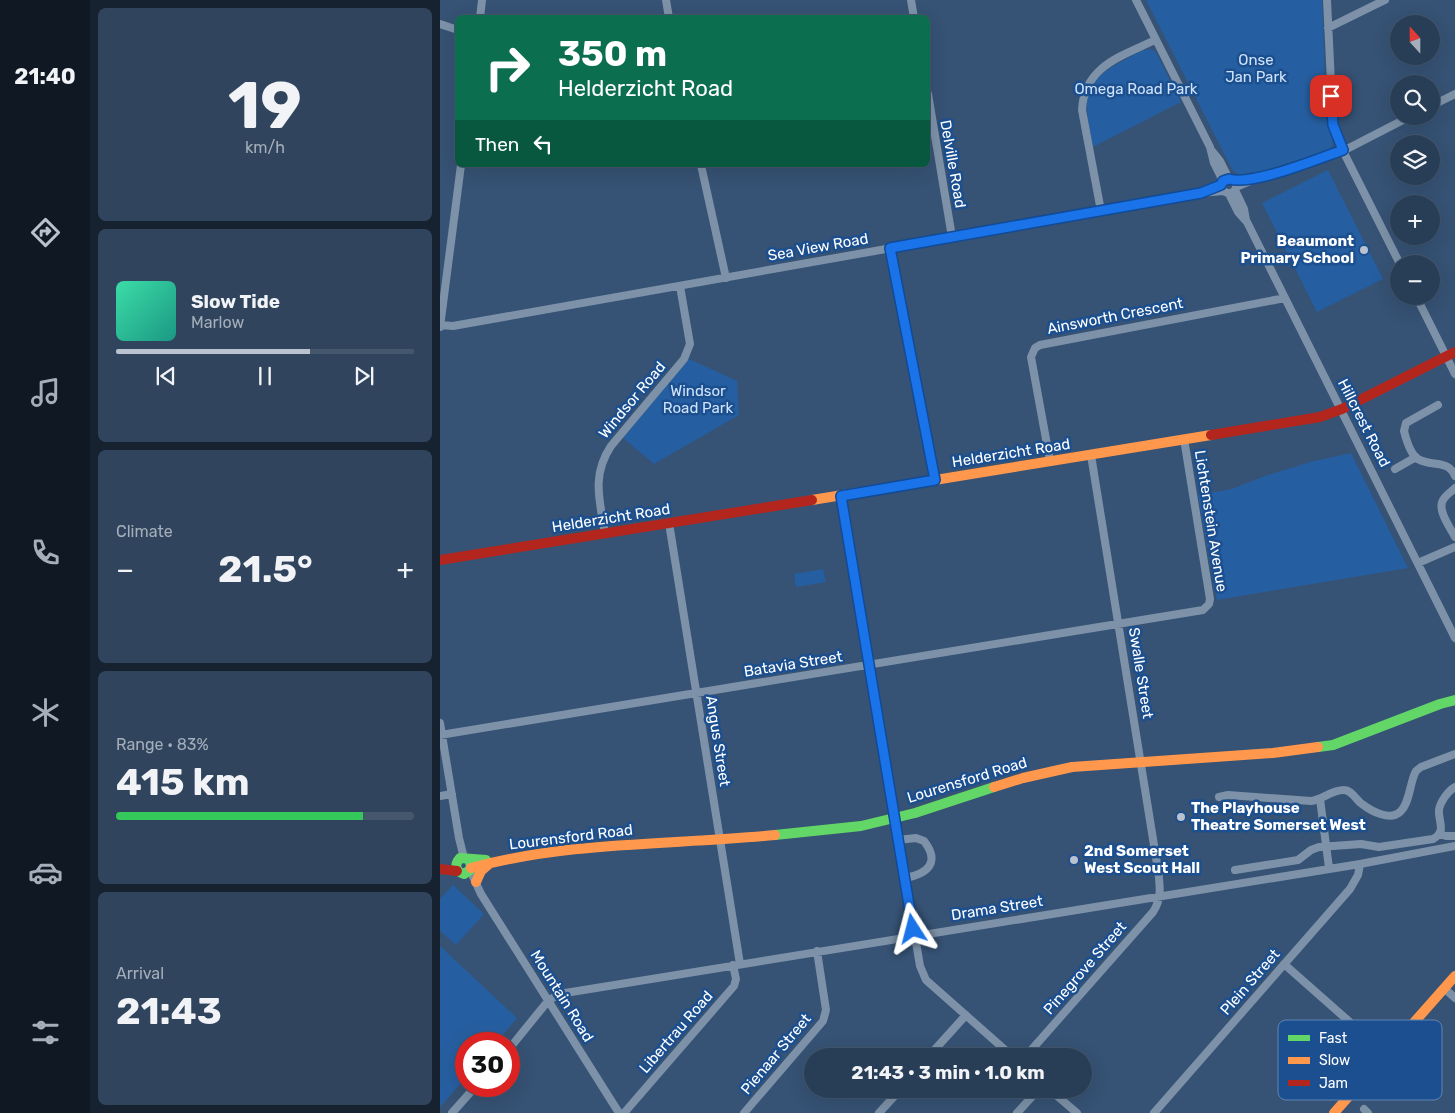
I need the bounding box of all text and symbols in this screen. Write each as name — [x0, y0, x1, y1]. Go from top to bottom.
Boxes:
north arrow — [1390, 15, 1440, 65]
map controls — [1390, 15, 1440, 305]
text: 350 m — [558, 33, 667, 75]
icon: right — [475, 35, 540, 100]
park label: Onse Jan Park — [1225, 51, 1287, 86]
text: 21:40 — [14, 63, 76, 90]
text: 19 — [228, 67, 302, 144]
text: Helderzicht Road — [558, 75, 733, 102]
pin — [1310, 75, 1352, 117]
button: search — [1390, 75, 1440, 125]
park label: Omega Road Park — [1074, 80, 1198, 98]
icon: arrive — [1317, 82, 1345, 110]
street label: Delville Road — [936, 118, 970, 210]
icon: left — [529, 130, 557, 158]
text: Then — [475, 133, 519, 156]
button: layers — [1390, 135, 1440, 185]
text: km/h — [245, 138, 285, 157]
button: + — [1390, 195, 1440, 245]
icon: directions — [28, 215, 63, 250]
street label: Sea View Road — [766, 229, 870, 265]
place label: Beaumont Primary School — [1240, 232, 1354, 267]
marker: Beaumont Primary School — [1358, 244, 1370, 256]
button: − — [1390, 255, 1440, 305]
text: Slow Tide — [191, 290, 280, 313]
street label: Ainsworth Crescent — [1045, 294, 1185, 338]
text: Marlow — [191, 313, 244, 332]
street label: Windsor Road — [595, 358, 669, 442]
icon: previous — [152, 362, 180, 390]
icon: pause — [251, 362, 279, 390]
icon: next — [350, 362, 378, 390]
icon: music — [28, 375, 63, 410]
street label: Hillcrest Road — [1334, 376, 1394, 470]
park label: Windsor Road Park — [663, 382, 733, 417]
street label: Helderzicht Road — [951, 435, 1071, 471]
street label: Lichtenstein Avenue — [1191, 449, 1231, 593]
street label: Helderzicht Road — [551, 500, 671, 536]
text: Climate — [116, 522, 173, 541]
icon: phone — [28, 535, 63, 570]
text: 21.5° — [218, 546, 313, 592]
text: − — [116, 553, 134, 586]
text: + — [397, 553, 414, 586]
street label: Swalle Street — [1125, 626, 1157, 720]
street label: Batavia Street — [742, 647, 844, 681]
street label: Angus Street — [702, 694, 734, 788]
icon: climate — [28, 695, 63, 730]
text: Range · 83% — [116, 735, 209, 754]
street label: Lourensford Road — [905, 753, 1029, 807]
text: 415 km — [116, 759, 250, 805]
place label: The Playhouse Theatre Somerset West — [1191, 799, 1366, 834]
marker: The Playhouse Theatre Somerset West — [1175, 811, 1187, 823]
street label: Lourensford Road — [508, 820, 634, 854]
place label: 2nd Somerset West Scout Hall — [1084, 842, 1200, 877]
marker: 2nd Somerset West Scout Hall — [1068, 854, 1080, 866]
icon: car — [28, 855, 63, 890]
street label: Drama Street — [950, 892, 1044, 924]
position arrow — [886, 902, 938, 954]
street label: Pinegrove Street — [1040, 918, 1130, 1018]
street label: Plein Street — [1216, 945, 1284, 1019]
street label: Mountain Road — [527, 947, 597, 1045]
text: Arrival — [116, 964, 164, 983]
street label: Libertrau Road — [635, 987, 717, 1077]
text: 21:43 — [116, 988, 222, 1034]
street label: Pienaar Street — [737, 1010, 815, 1098]
icon: filters — [28, 1015, 63, 1050]
legend — [1278, 1020, 1442, 1100]
text: Fast — [1319, 1030, 1348, 1047]
speed limit sign: 30 — [455, 1032, 520, 1097]
text: Slow — [1319, 1052, 1350, 1069]
text: 21:43 · 3 min · 1.0 km — [851, 1061, 1045, 1084]
text: Jam — [1319, 1075, 1348, 1092]

